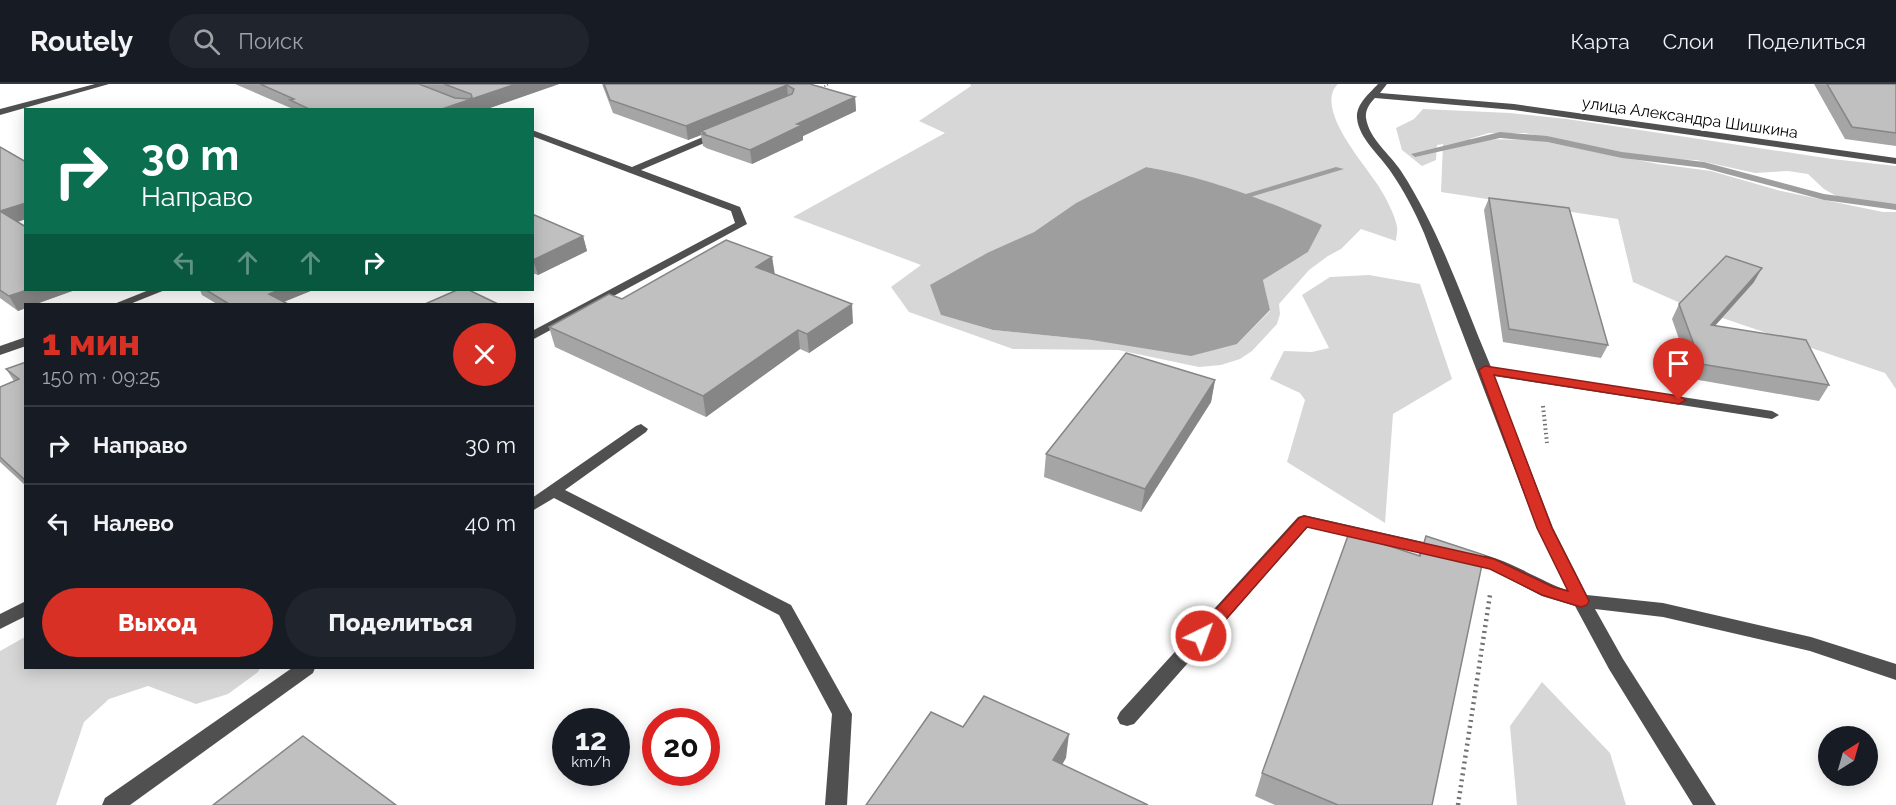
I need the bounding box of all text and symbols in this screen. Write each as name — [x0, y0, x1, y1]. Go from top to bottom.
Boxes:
search box — [169, 14, 589, 68]
text: Routely — [30, 25, 133, 58]
icon: search — [190, 25, 223, 58]
text: Поиск — [238, 28, 304, 54]
text: Карта — [1571, 29, 1630, 54]
text: Слои — [1663, 29, 1714, 54]
text: Поделиться — [1747, 29, 1866, 54]
street label: улица Александра Шишкина — [1581, 93, 1799, 142]
text: 30 m — [141, 131, 239, 180]
icon: right — [42, 132, 120, 210]
text: Направо — [141, 181, 253, 212]
icon: left — [168, 246, 201, 279]
icon: ahead — [231, 246, 264, 279]
icon: ahead — [294, 246, 327, 279]
icon: right — [357, 246, 390, 279]
text: 1 мин — [42, 321, 140, 363]
button: close — [453, 323, 516, 386]
pin — [1653, 338, 1704, 400]
icon: arrive — [1662, 347, 1695, 380]
text: 150 m · 09:25 — [42, 365, 160, 389]
icon: right — [42, 429, 75, 462]
text: Направо — [93, 432, 187, 458]
text: 30 m — [465, 432, 516, 458]
icon: left — [42, 507, 75, 540]
text: Налево — [93, 510, 174, 536]
text: 40 m — [465, 510, 516, 536]
button: Выход — [42, 588, 273, 657]
button: Поделиться — [285, 588, 516, 657]
position arrow — [1169, 604, 1233, 668]
speed limit sign: 20 — [642, 708, 720, 786]
text: 12 — [575, 722, 607, 757]
north arrow — [1818, 726, 1878, 786]
map controls — [1818, 726, 1878, 786]
text: km/h — [571, 753, 611, 771]

